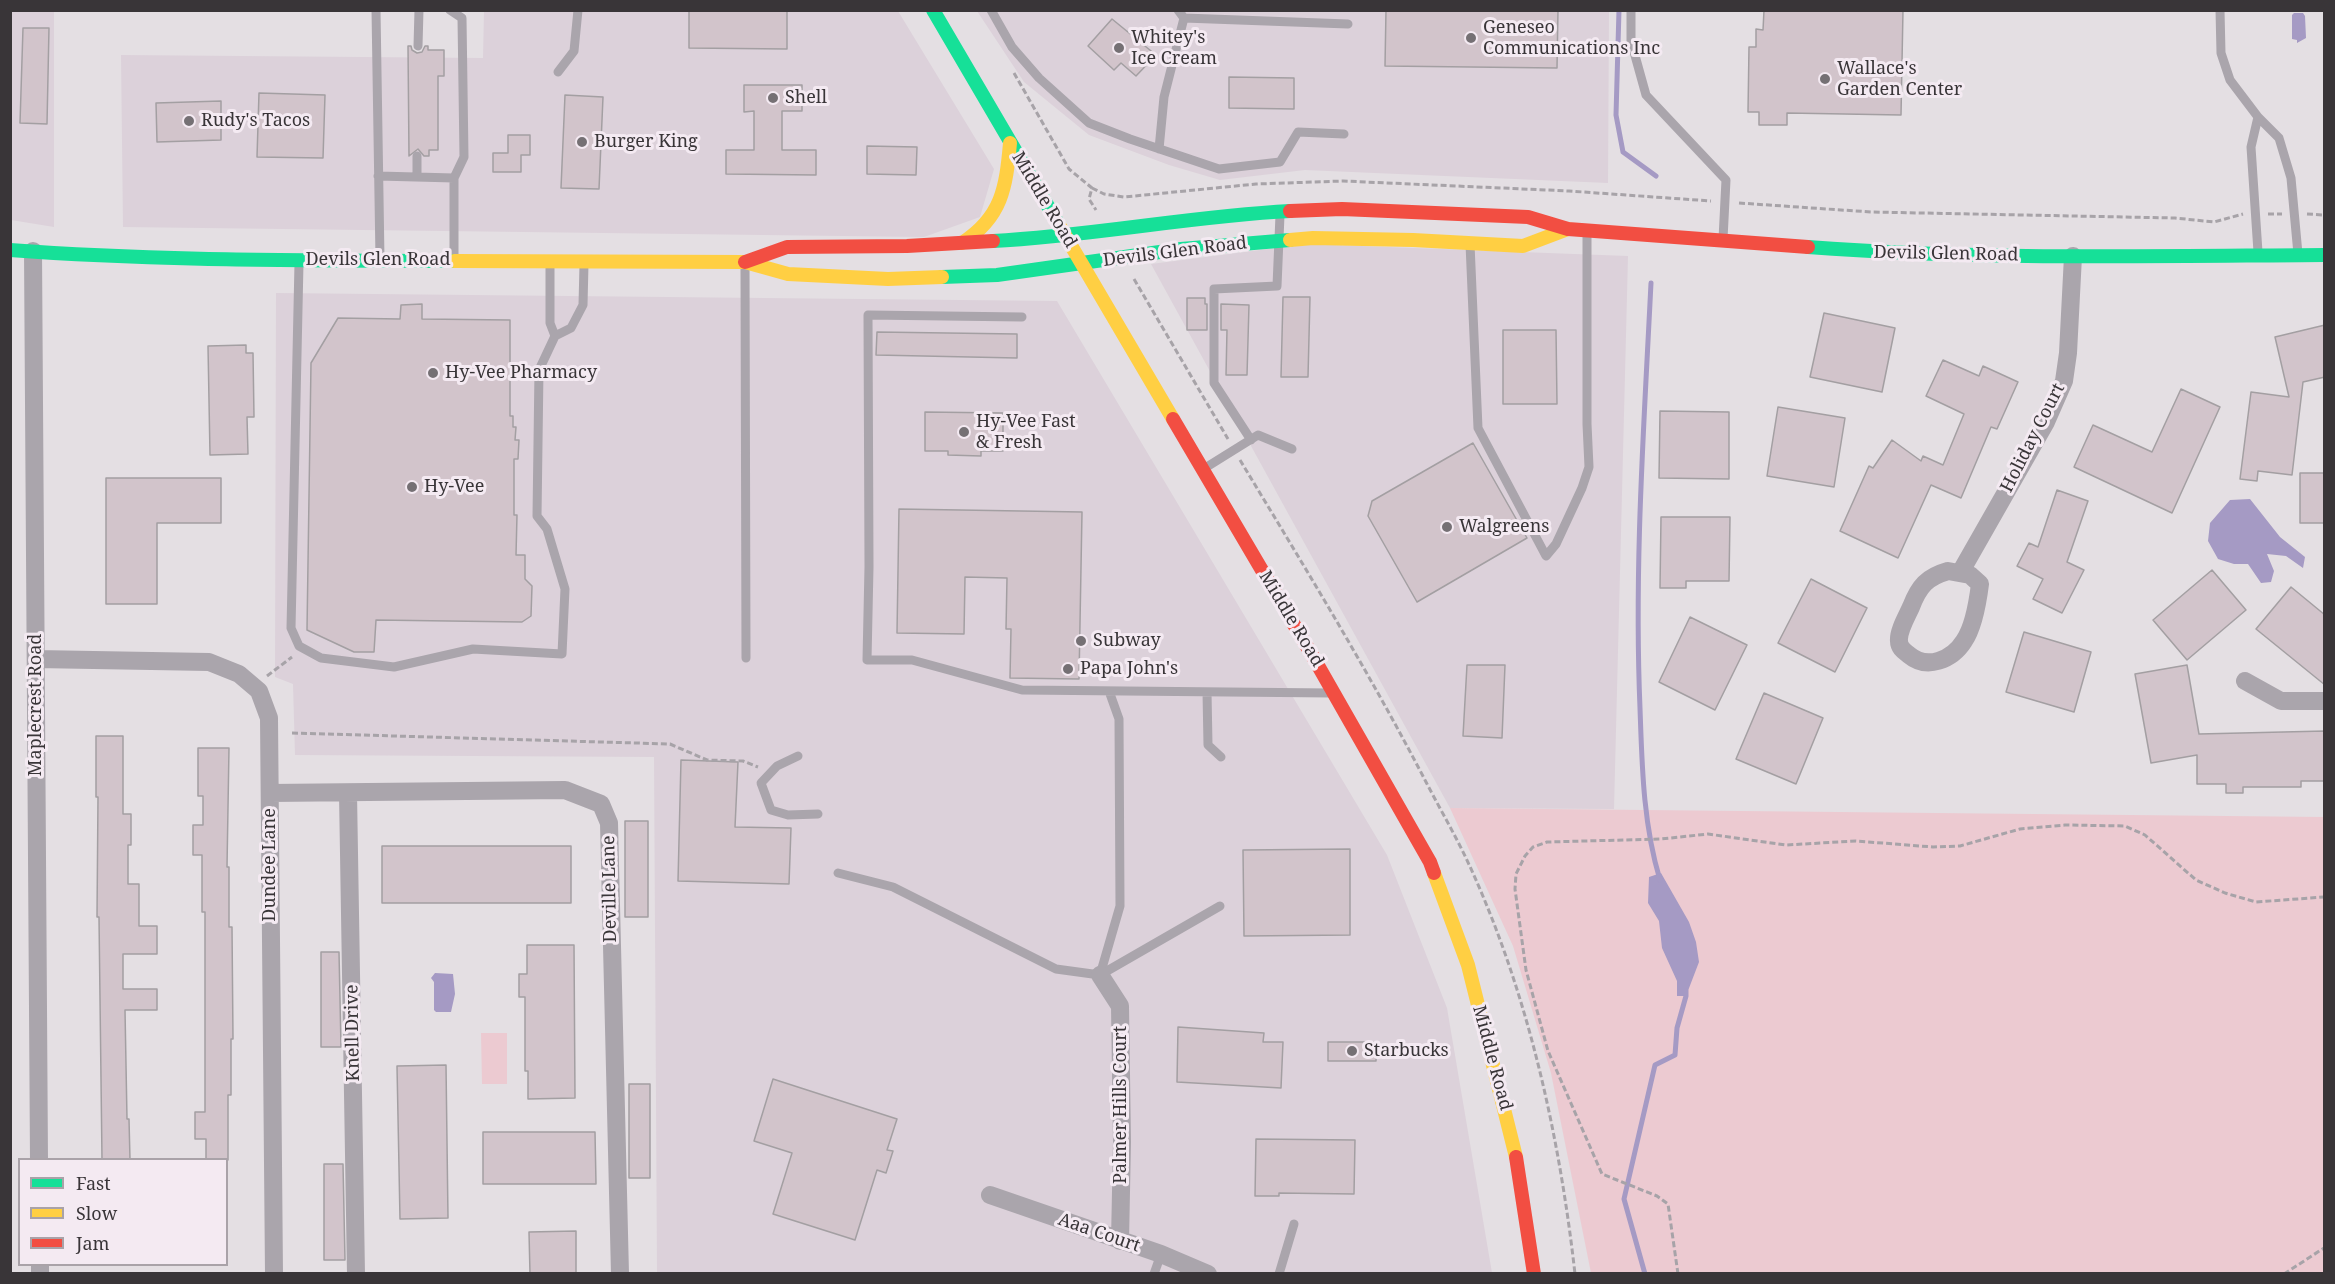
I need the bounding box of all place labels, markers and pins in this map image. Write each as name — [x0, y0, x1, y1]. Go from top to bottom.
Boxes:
place label: Geneseo Communications Inc — [1483, 17, 1660, 60]
place label: Whitey's Ice Cream — [1131, 27, 1217, 70]
marker: Geneseo Communications Inc — [1464, 31, 1478, 45]
marker: Whitey's Ice Cream — [1112, 41, 1126, 55]
place label: Wallace's Garden Center — [1837, 58, 1962, 100]
marker: Wallace's Garden Center — [1818, 72, 1832, 86]
place label: Shell — [785, 87, 827, 109]
marker: Shell — [766, 91, 780, 105]
place label: Rudy's Tacos — [201, 110, 310, 132]
marker: Rudy's Tacos — [182, 114, 196, 128]
place label: Burger King — [594, 131, 698, 153]
marker: Burger King — [575, 135, 589, 149]
place label: Hy-Vee Pharmacy — [445, 362, 597, 384]
marker: Hy-Vee Pharmacy — [426, 366, 440, 380]
place label: Hy-Vee Fast & Fresh — [976, 411, 1076, 454]
marker: Hy-Vee Fast & Fresh — [957, 425, 971, 439]
place label: Hy-Vee — [424, 476, 484, 498]
marker: Hy-Vee — [405, 480, 419, 494]
place label: Walgreens — [1459, 516, 1549, 538]
marker: Walgreens — [1440, 520, 1454, 534]
place label: Subway — [1093, 630, 1161, 652]
marker: Subway — [1074, 634, 1088, 648]
place label: Papa John's — [1080, 658, 1178, 680]
marker: Papa John's — [1061, 662, 1075, 676]
place label: Starbucks — [1364, 1040, 1449, 1062]
marker: Starbucks — [1345, 1044, 1359, 1058]

